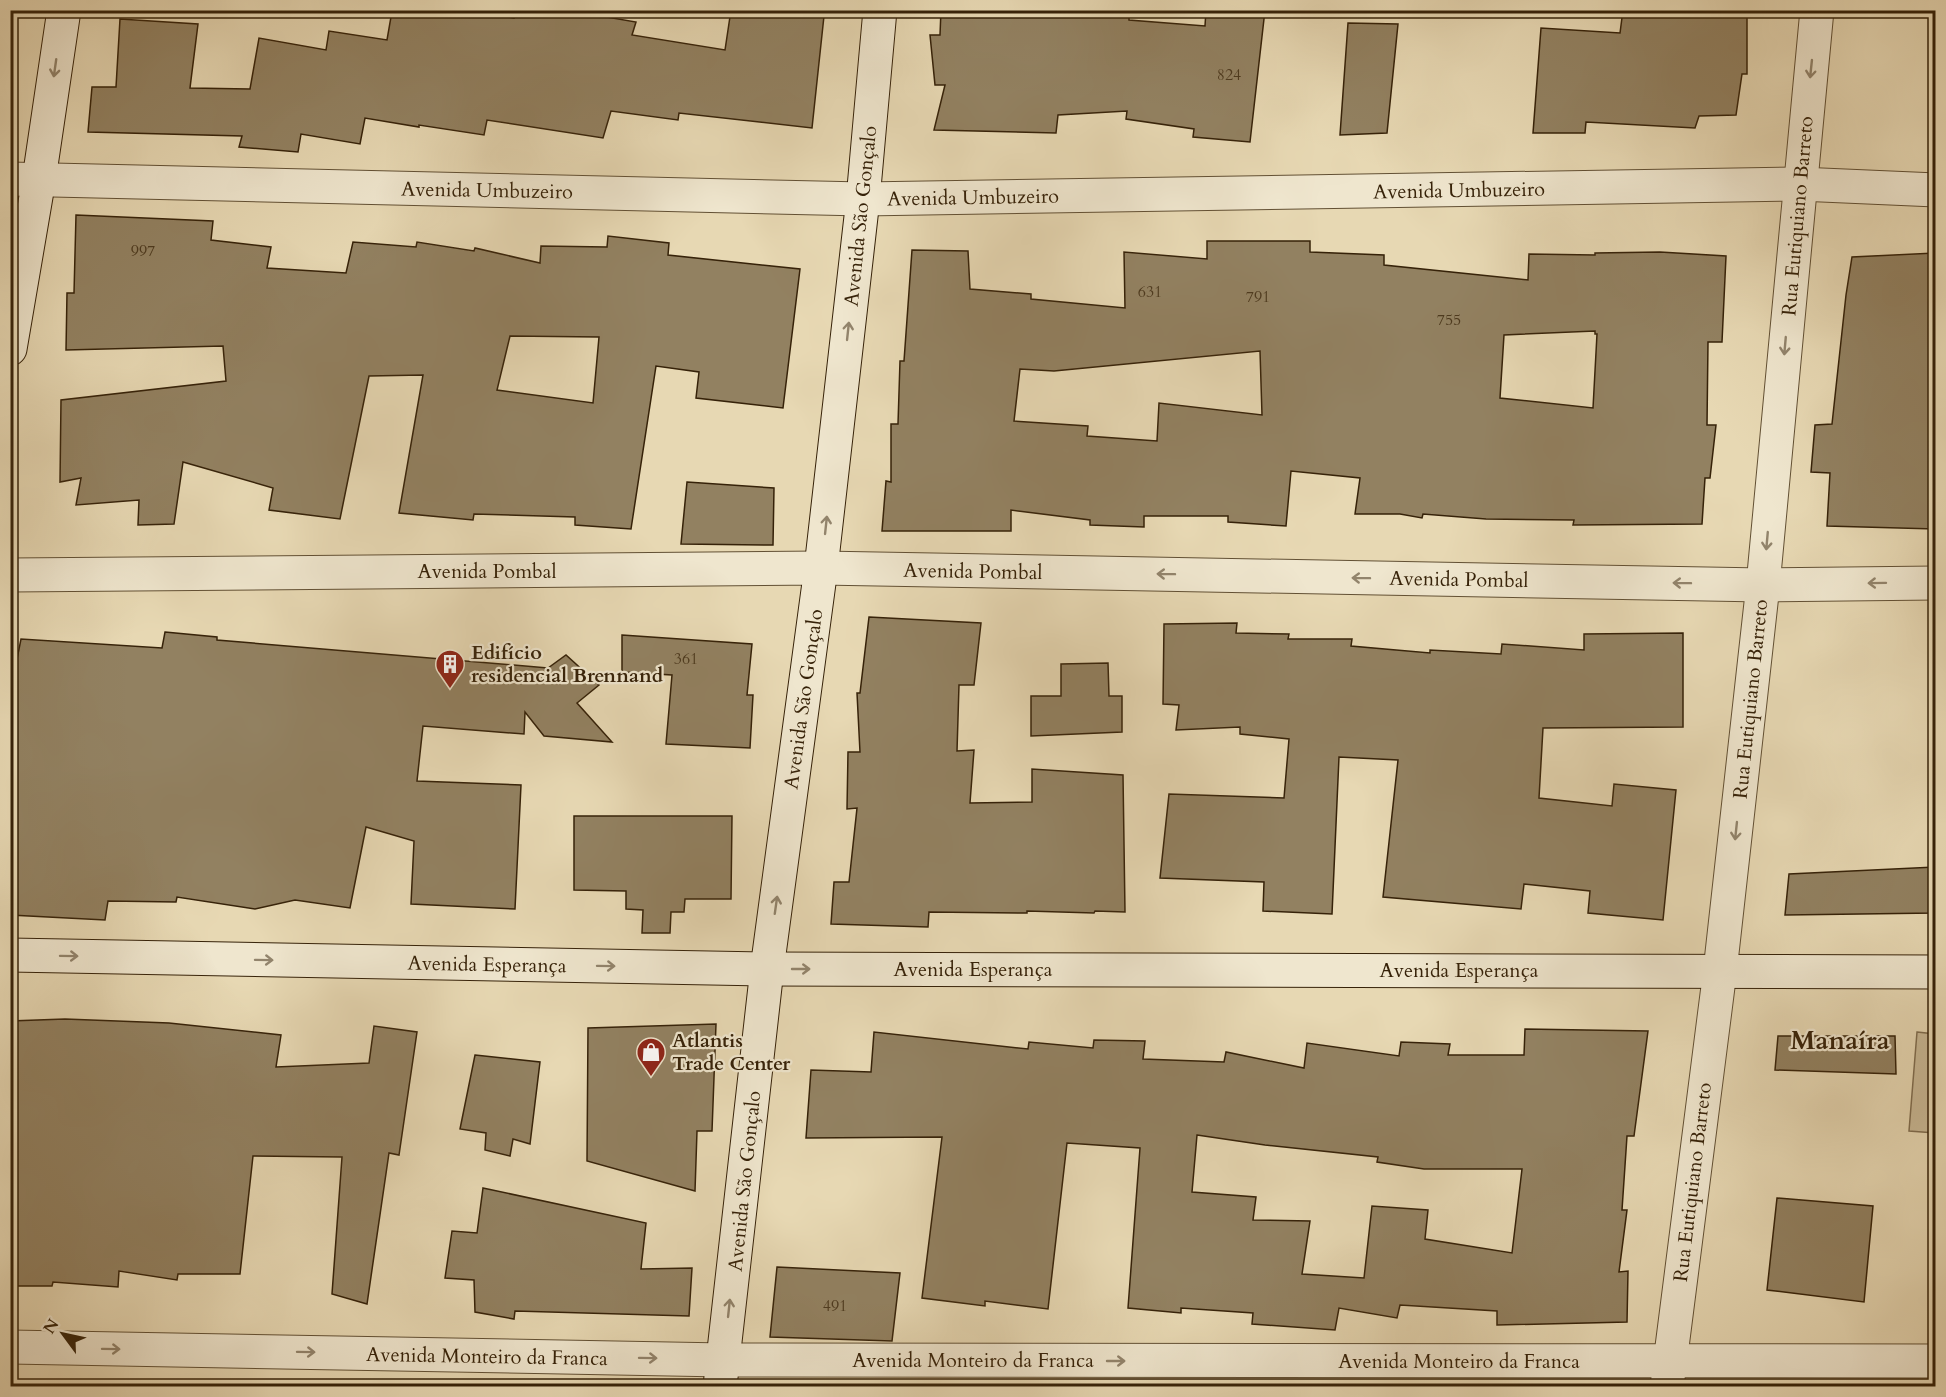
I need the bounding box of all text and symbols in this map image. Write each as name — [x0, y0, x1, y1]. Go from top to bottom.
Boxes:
one-way arrow — [50, 58, 61, 78]
one-way arrow — [1805, 58, 1816, 78]
house number: 824 — [1217, 64, 1241, 86]
street label: Rua Eutiquiano Barreto — [1775, 115, 1820, 317]
street label: Avenida São Gonçalo — [838, 124, 883, 308]
street label: Avenida Umbuzeiro — [1373, 175, 1545, 205]
street label: Avenida Umbuzeiro — [401, 176, 573, 206]
street label: Avenida Umbuzeiro — [887, 182, 1059, 212]
house number: 997 — [131, 240, 155, 262]
house number: 631 — [1138, 281, 1162, 303]
house number: 791 — [1246, 286, 1270, 308]
house number: 755 — [1437, 309, 1461, 331]
one-way arrow — [843, 321, 854, 341]
one-way arrow — [1779, 336, 1790, 356]
one-way arrow — [821, 515, 832, 535]
one-way arrow — [1761, 530, 1772, 550]
street label: Avenida Pombal — [903, 557, 1043, 586]
street label: Avenida Pombal — [417, 558, 557, 585]
street label: Avenida Pombal — [1389, 565, 1529, 594]
one-way arrow — [1157, 569, 1177, 580]
one-way arrow — [1352, 572, 1372, 584]
one-way arrow — [1673, 577, 1693, 589]
one-way arrow — [1868, 577, 1888, 589]
street label: Rua Eutiquiano Barreto — [1727, 598, 1774, 800]
street label: Avenida São Gonçalo — [777, 607, 830, 791]
place label: Edifício residencial Brennand — [471, 639, 664, 689]
building icon: Edifício residencial Brennand — [434, 648, 466, 690]
house number: 361 — [674, 648, 698, 670]
one-way arrow — [1730, 820, 1741, 840]
one-way arrow — [770, 896, 781, 916]
one-way arrow — [58, 950, 78, 962]
street label: Avenida Esperança — [407, 950, 567, 979]
one-way arrow — [253, 954, 273, 966]
street label: Avenida Esperança — [894, 956, 1053, 983]
street label: Avenida Esperança — [1380, 957, 1539, 984]
one-way arrow — [595, 960, 615, 972]
one-way arrow — [790, 963, 810, 975]
district label: Manaíra — [1790, 1023, 1890, 1058]
place label: Atlantis Trade Center — [672, 1027, 791, 1077]
shop icon: Atlantis Trade Center — [635, 1036, 667, 1078]
street label: Rua Eutiquiano Barreto — [1667, 1081, 1718, 1283]
street label: Avenida São Gonçalo — [722, 1089, 767, 1273]
house number: 491 — [823, 1295, 847, 1317]
one-way arrow — [724, 1298, 735, 1318]
north arrow — [33, 1304, 93, 1364]
text: N — [38, 1314, 64, 1338]
street label: Avenida Monteiro da Franca — [366, 1341, 608, 1372]
one-way arrow — [100, 1343, 120, 1355]
one-way arrow — [295, 1347, 315, 1358]
street label: Avenida Monteiro da Franca — [852, 1347, 1094, 1374]
street label: Avenida Monteiro da Franca — [1338, 1348, 1580, 1375]
one-way arrow — [637, 1353, 657, 1364]
one-way arrow — [1105, 1355, 1125, 1367]

